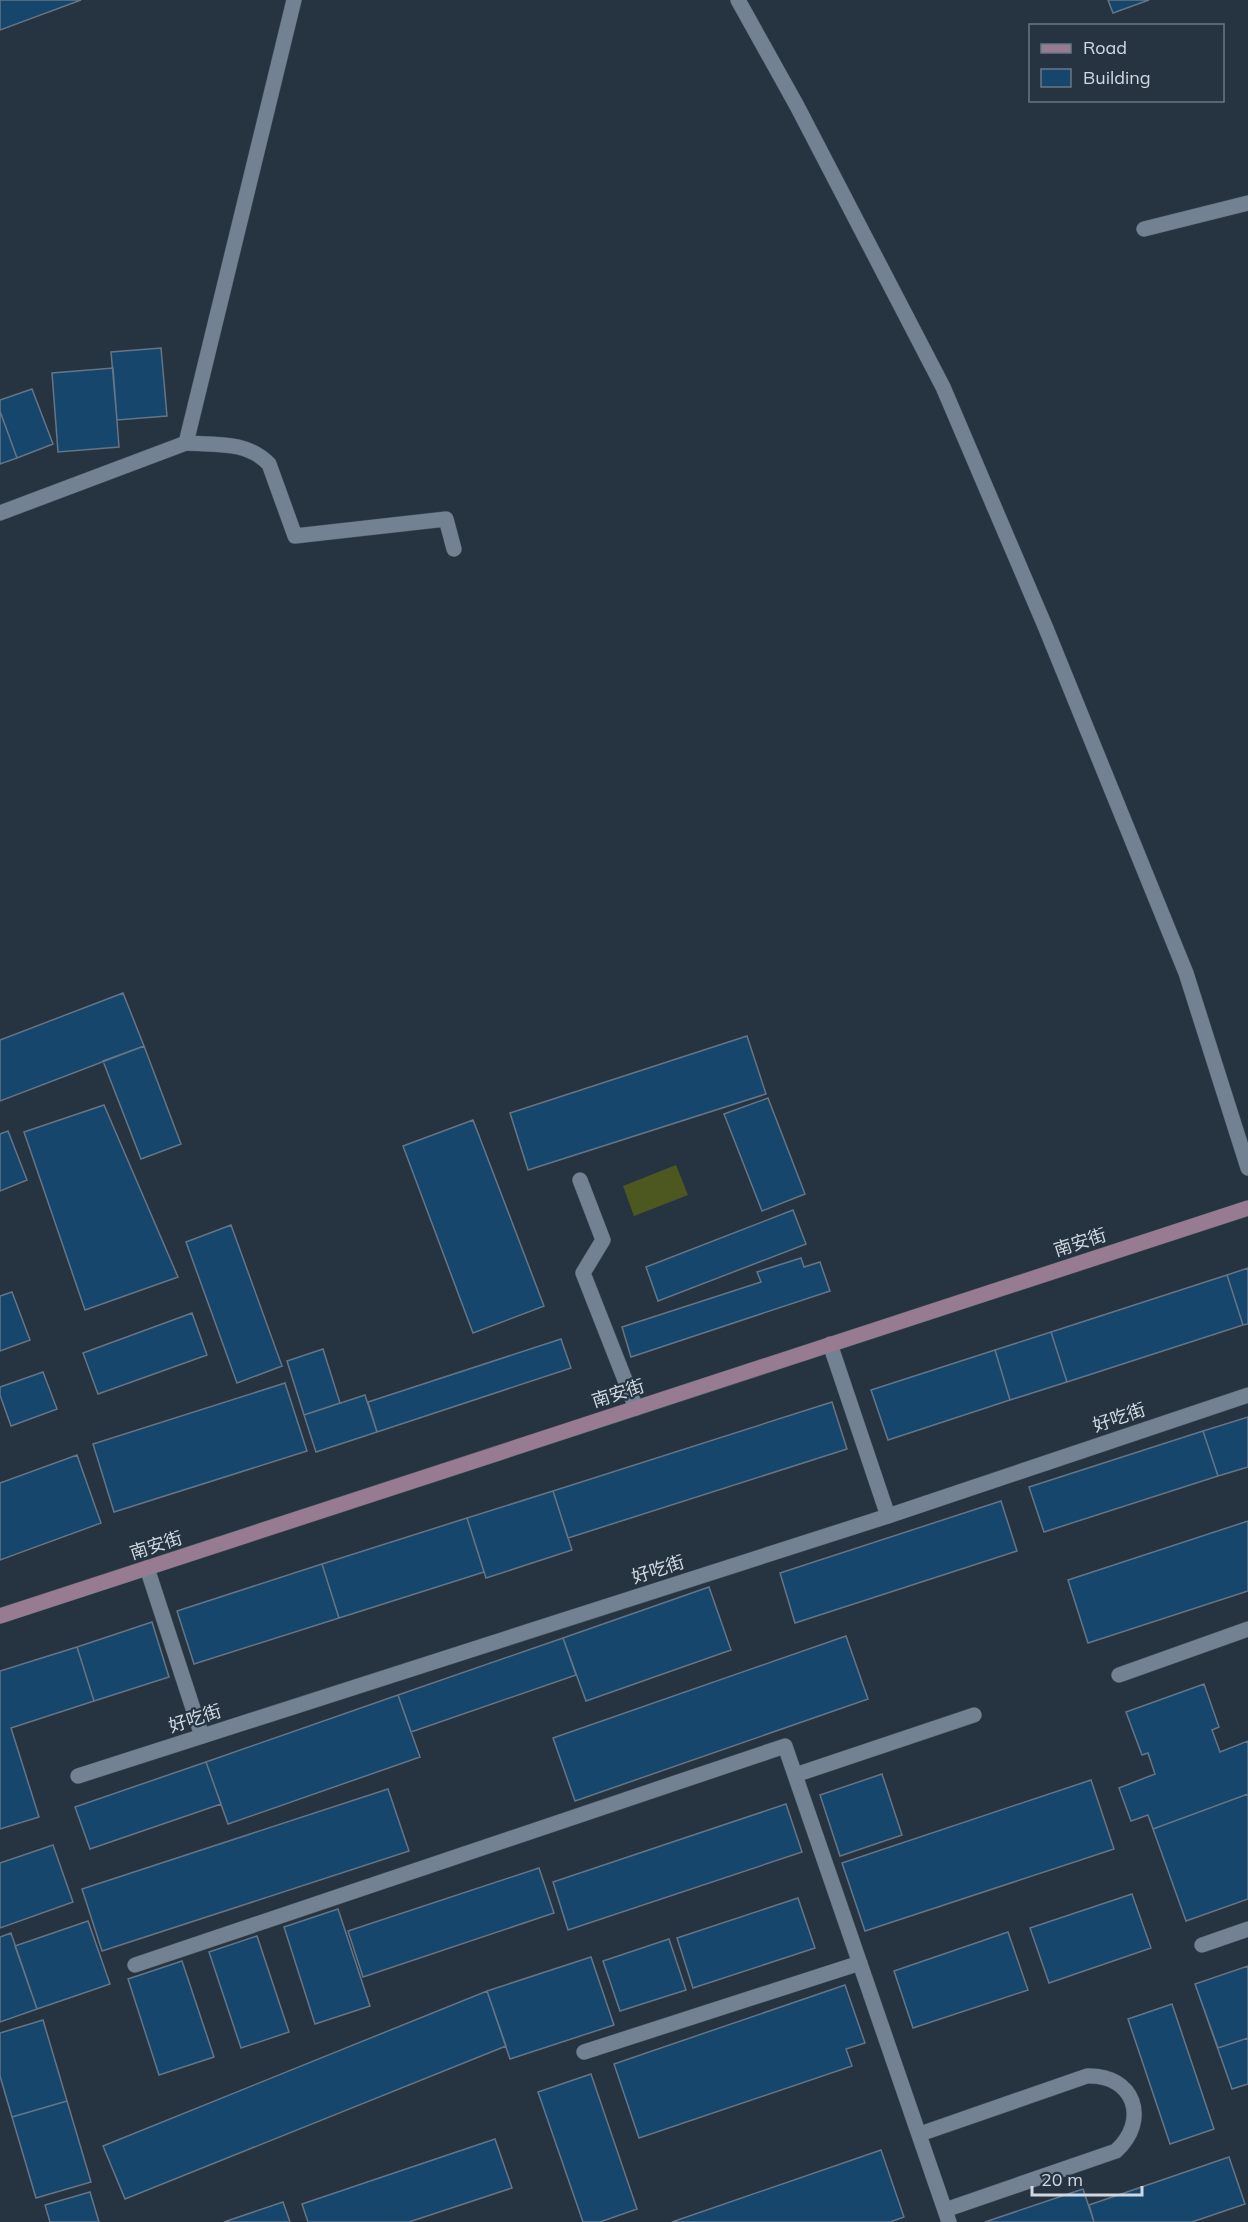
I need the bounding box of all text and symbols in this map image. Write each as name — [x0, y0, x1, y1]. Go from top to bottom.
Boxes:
legend — [1029, 24, 1224, 102]
text: Road — [1083, 36, 1127, 59]
text: Building — [1083, 66, 1151, 89]
street label: 南安街 — [1051, 1223, 1109, 1261]
street label: 南安街 — [589, 1374, 647, 1412]
street label: 好吃街 — [1090, 1397, 1148, 1437]
street label: 南安街 — [127, 1526, 185, 1564]
street label: 好吃街 — [629, 1550, 687, 1588]
street label: 好吃街 — [166, 1699, 224, 1737]
scale bar — [1032, 2159, 1142, 2197]
text: 20 m — [1041, 2168, 1083, 2191]

